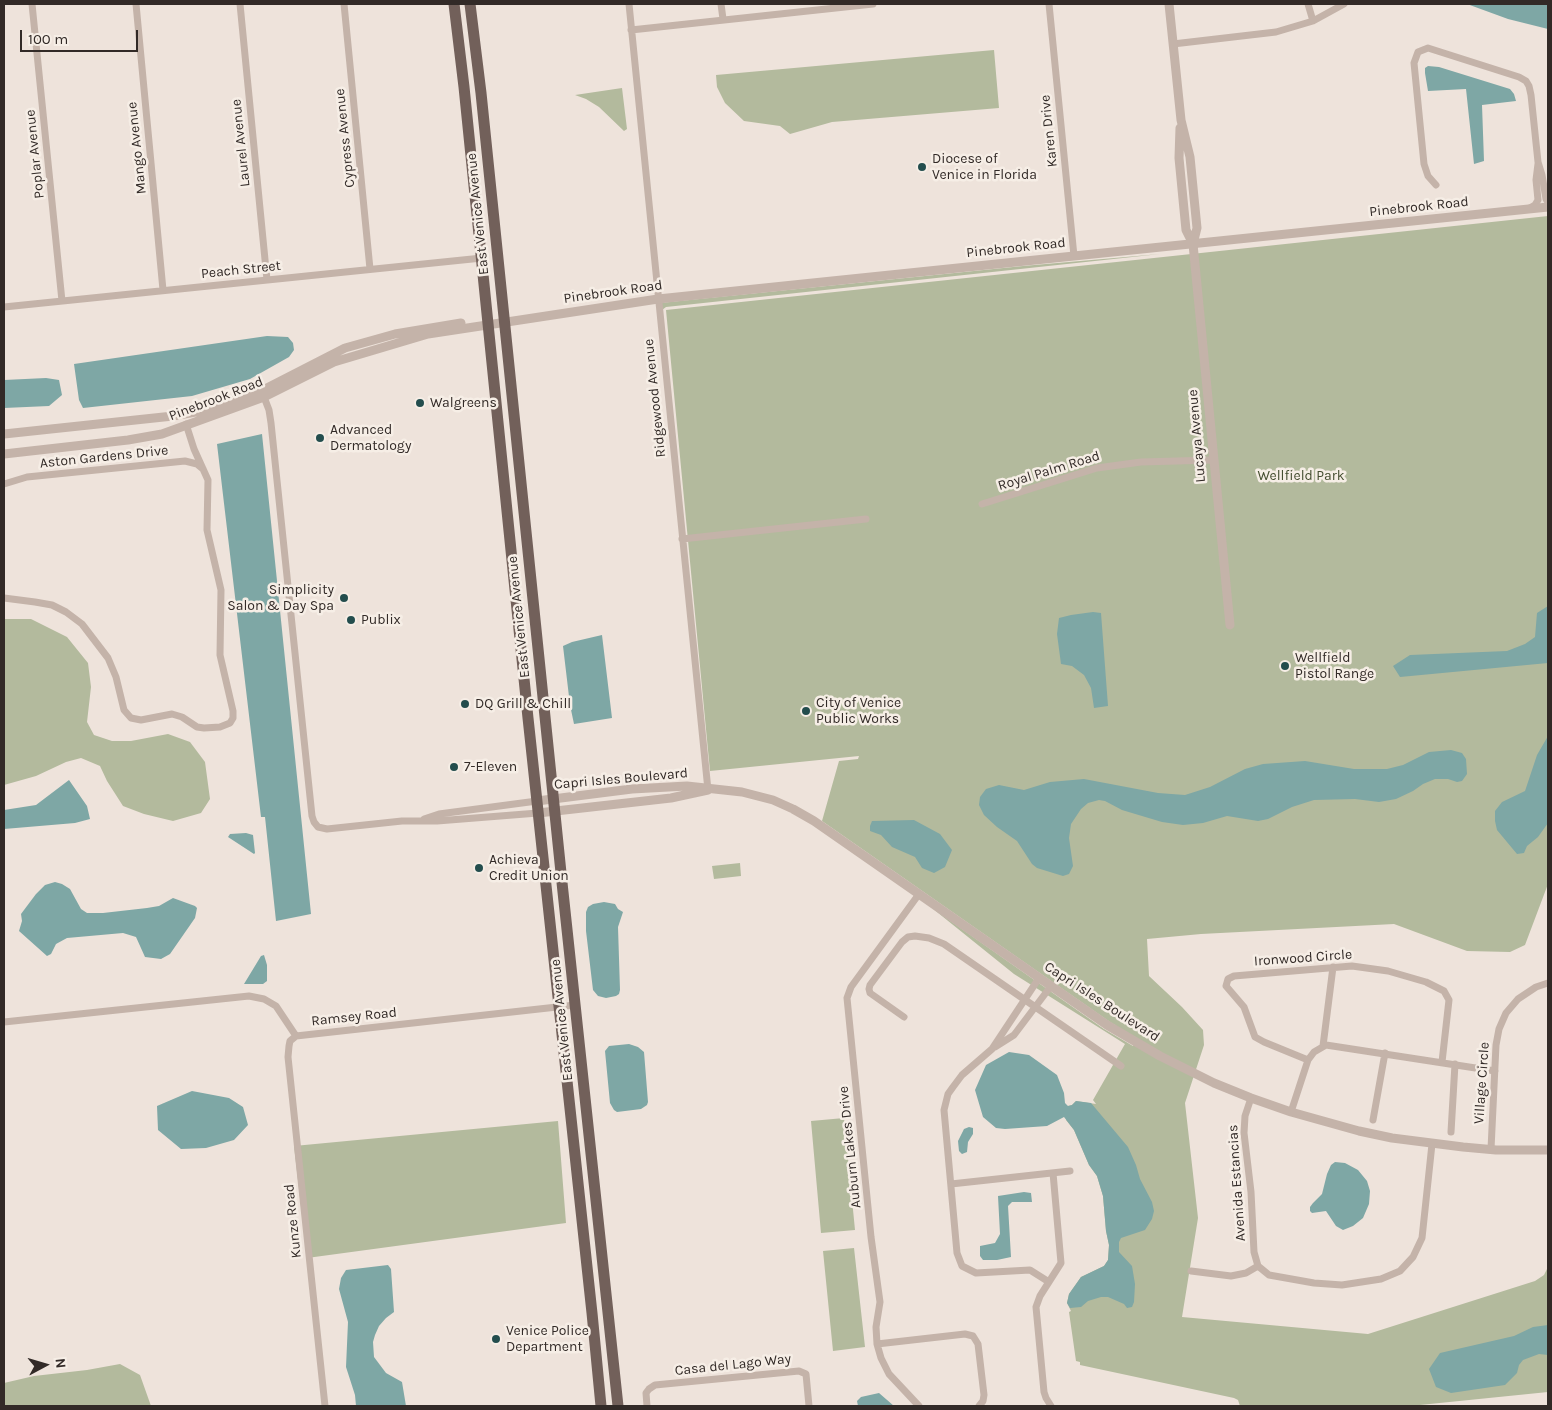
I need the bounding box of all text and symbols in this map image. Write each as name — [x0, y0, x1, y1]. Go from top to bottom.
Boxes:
scale bar — [22, 20, 140, 52]
text: 100 m — [28, 30, 68, 48]
street label: Cypress Avenue — [331, 88, 359, 188]
street label: Karen Drive — [1037, 94, 1061, 168]
street label: Laurel Avenue — [228, 98, 254, 188]
street label: Mango Avenue — [124, 101, 150, 195]
street label: Poplar Avenue — [22, 109, 48, 199]
place label: Diocese of Venice in Florida — [932, 151, 1037, 184]
street label: East Venice Avenue — [463, 152, 493, 276]
marker: Diocese of Venice in Florida — [916, 161, 928, 173]
street label: Pinebrook Road — [1369, 193, 1469, 221]
street label: Pinebrook Road — [966, 234, 1066, 262]
street label: Peach Street — [200, 257, 282, 283]
street label: Pinebrook Road — [562, 277, 664, 307]
street label: Ridgewood Avenue — [640, 338, 670, 458]
street label: Pinebrook Road — [166, 373, 266, 425]
street label: Lucaya Avenue — [1185, 389, 1209, 483]
place label: Walgreens — [430, 395, 497, 411]
marker: Walgreens — [414, 397, 426, 409]
place label: Advanced Dermatology — [330, 422, 411, 454]
marker: Advanced Dermatology — [314, 432, 326, 444]
street label: Aston Gardens Drive — [39, 442, 169, 472]
street label: Royal Palm Road — [996, 448, 1102, 494]
park label: Wellfield Park — [1257, 468, 1345, 484]
street label: East Venice Avenue — [504, 555, 534, 679]
place label: Simplicity Salon & Day Spa — [227, 582, 334, 614]
marker: Simplicity Salon & Day Spa — [338, 592, 350, 604]
place label: Publix — [361, 612, 401, 628]
marker: Publix — [345, 614, 357, 626]
place label: Wellfield Pistol Range — [1295, 650, 1374, 682]
marker: Wellfield Pistol Range — [1279, 660, 1291, 672]
place label: City of Venice Public Works — [816, 695, 901, 728]
place label: DQ Grill & Chill — [475, 696, 571, 712]
marker: DQ Grill & Chill — [459, 698, 471, 710]
marker: City of Venice Public Works — [800, 705, 812, 717]
place label: 7-Eleven — [464, 759, 517, 775]
marker: 7-Eleven — [448, 761, 460, 773]
street label: Capri Isles Boulevard — [553, 765, 689, 793]
place label: Achieva Credit Union — [489, 852, 569, 884]
marker: Achieva Credit Union — [473, 862, 485, 874]
street label: Ironwood Circle — [1253, 946, 1353, 970]
street label: East Venice Avenue — [547, 958, 577, 1082]
street label: Capri Isles Boulevard — [1041, 958, 1163, 1046]
street label: Ramsey Road — [310, 1004, 398, 1030]
street label: Village Circle — [1471, 1041, 1493, 1125]
street label: Auburn Lakes Drive — [835, 1085, 865, 1209]
street label: Avenida Estancias — [1225, 1124, 1249, 1242]
street label: Kunze Road — [281, 1183, 305, 1259]
place label: Venice Police Department — [506, 1323, 589, 1355]
marker: Venice Police Department — [490, 1333, 502, 1345]
north arrow — [20, 1340, 70, 1390]
street label: Casa del Lago Way — [674, 1351, 792, 1379]
text: N — [51, 1357, 69, 1369]

